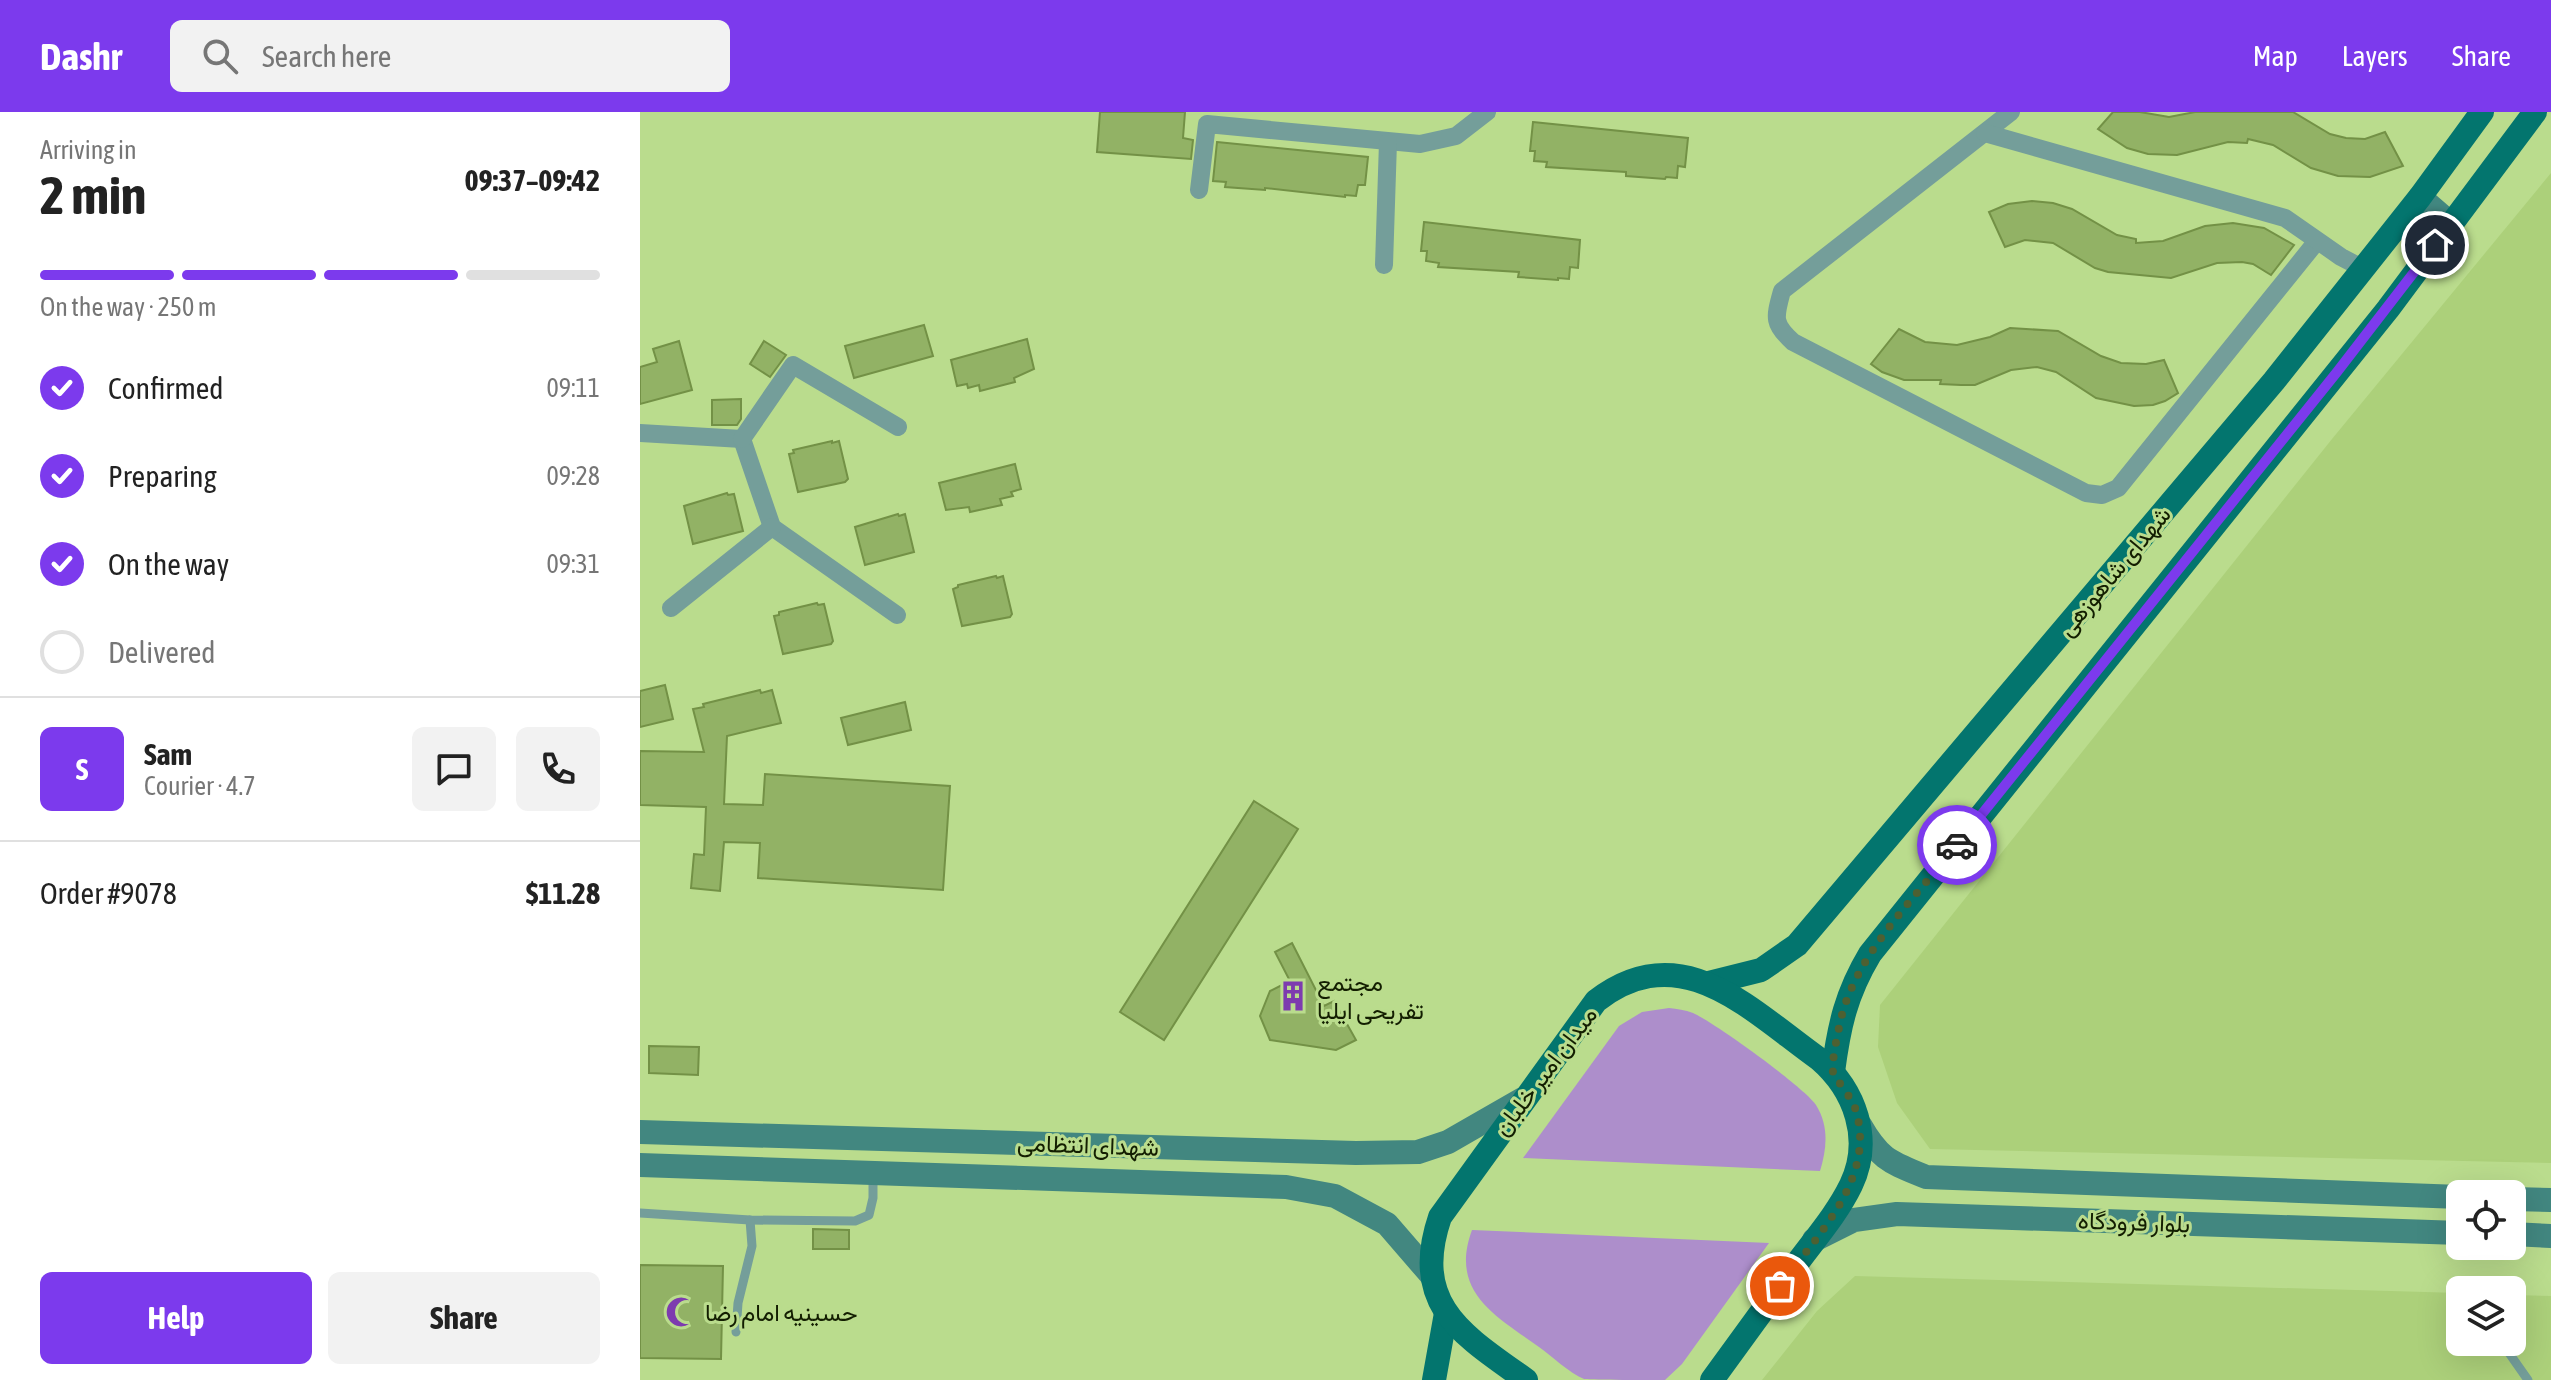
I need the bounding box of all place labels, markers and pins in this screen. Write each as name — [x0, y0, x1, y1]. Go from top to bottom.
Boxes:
pin — [2401, 211, 2469, 279]
place label: مجتمع تفریحی ایلیا — [1317, 969, 1424, 1026]
building icon: مجتمع تفریحی ایلیا — [1276, 979, 1310, 1013]
pin — [1746, 1252, 1814, 1320]
mosque icon: حسینیه امام رضا — [664, 1295, 698, 1329]
place label: حسینیه امام رضا — [705, 1299, 857, 1329]

